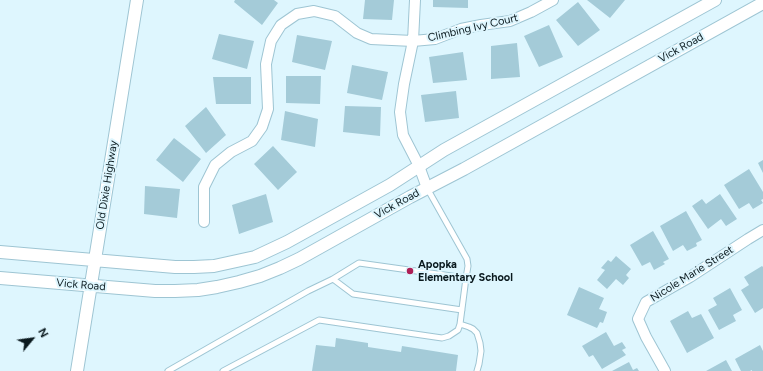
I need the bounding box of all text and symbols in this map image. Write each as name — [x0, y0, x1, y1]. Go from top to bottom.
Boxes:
street label: Climbing Ivy Court — [427, 11, 519, 45]
street label: Vick Road — [656, 30, 706, 66]
street label: Old Dixie Highway — [93, 140, 121, 230]
street label: Vick Road — [372, 186, 422, 222]
street label: Nicole Marie Street — [648, 243, 736, 305]
place label: Apopka Elementary School — [418, 258, 513, 284]
marker: Apopka Elementary School — [405, 266, 415, 276]
street label: Vick Road — [56, 276, 106, 294]
north arrow — [12, 319, 52, 359]
text: N — [35, 326, 51, 340]

